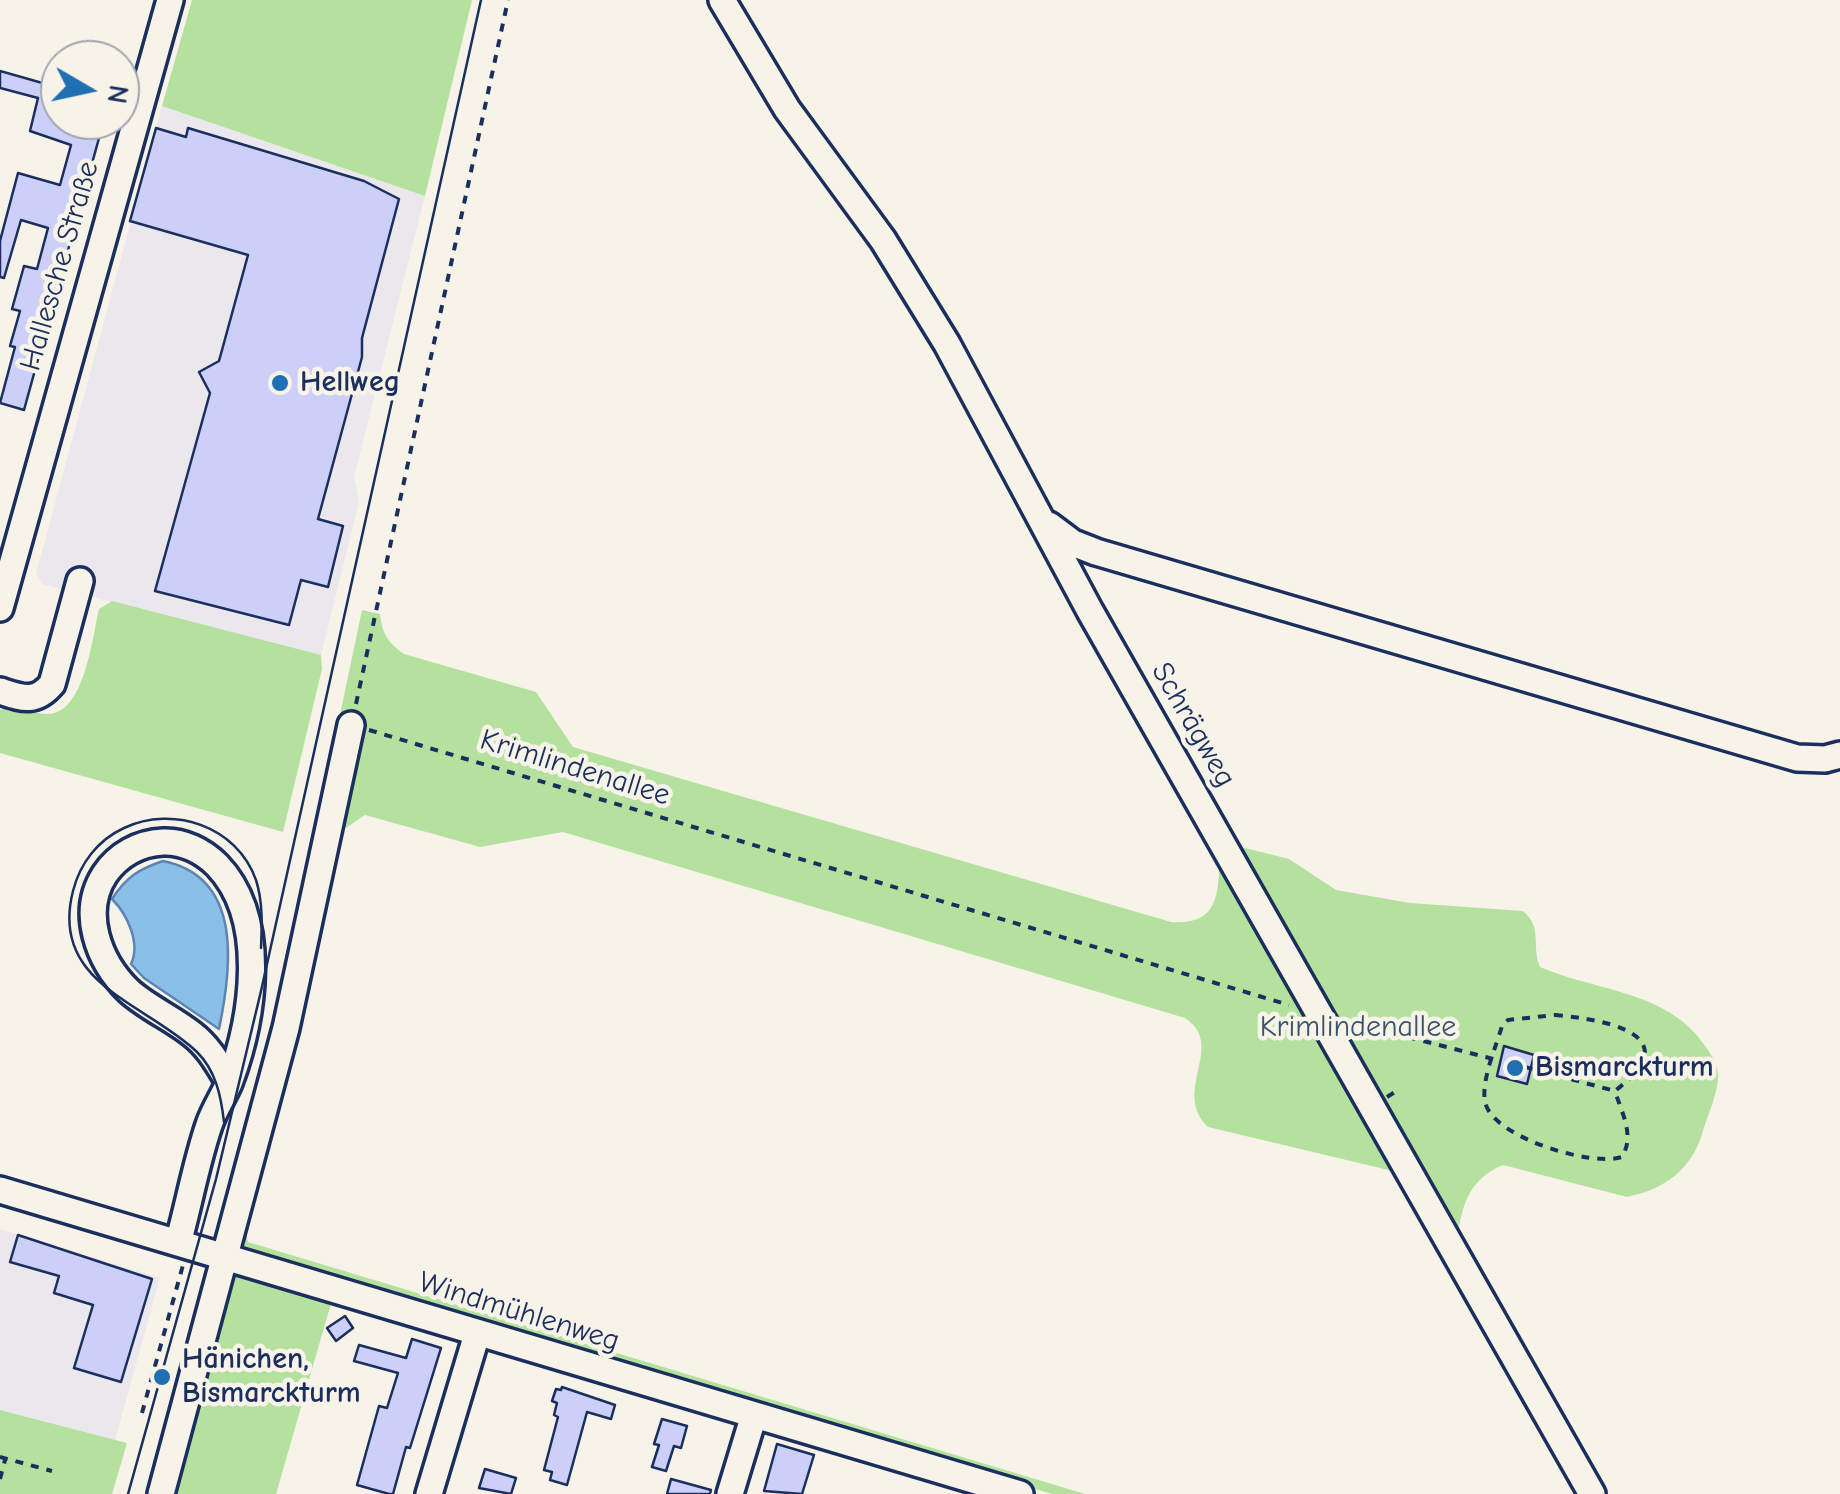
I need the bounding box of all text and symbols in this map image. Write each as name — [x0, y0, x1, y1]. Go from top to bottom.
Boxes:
north arrow — [40, 40, 140, 140]
text: N — [100, 83, 135, 106]
street label: Hallesche Straße — [13, 157, 107, 375]
place label: Hellweg — [300, 365, 400, 401]
marker: Hellweg — [269, 372, 291, 394]
street label: Schrägweg — [1143, 656, 1243, 794]
street label: Krimlindenallee — [476, 722, 674, 814]
park label: Krimlindenallee — [1260, 1010, 1456, 1046]
place label: Bismarckturm — [1535, 1050, 1714, 1086]
marker: Bismarckturm — [1504, 1057, 1526, 1079]
street label: Windmühlenweg — [414, 1264, 624, 1360]
place label: Hänichen, Bismarckturm — [182, 1342, 361, 1412]
marker: Hänichen, Bismarckturm — [151, 1366, 173, 1388]

